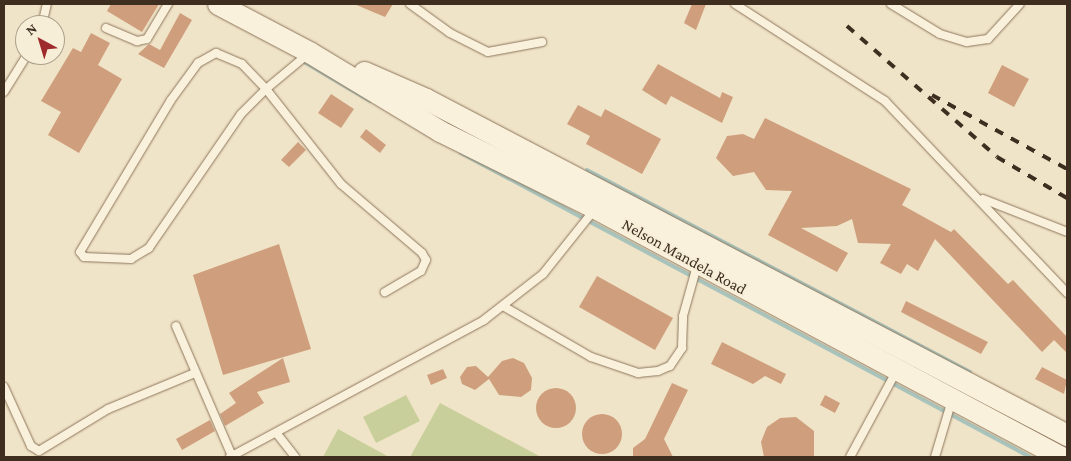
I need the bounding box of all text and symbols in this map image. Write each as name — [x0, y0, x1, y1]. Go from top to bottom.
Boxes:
north arrow — [15, 15, 65, 65]
text: N — [22, 20, 40, 38]
street label: Nelson Mandela Road — [618, 215, 750, 299]

